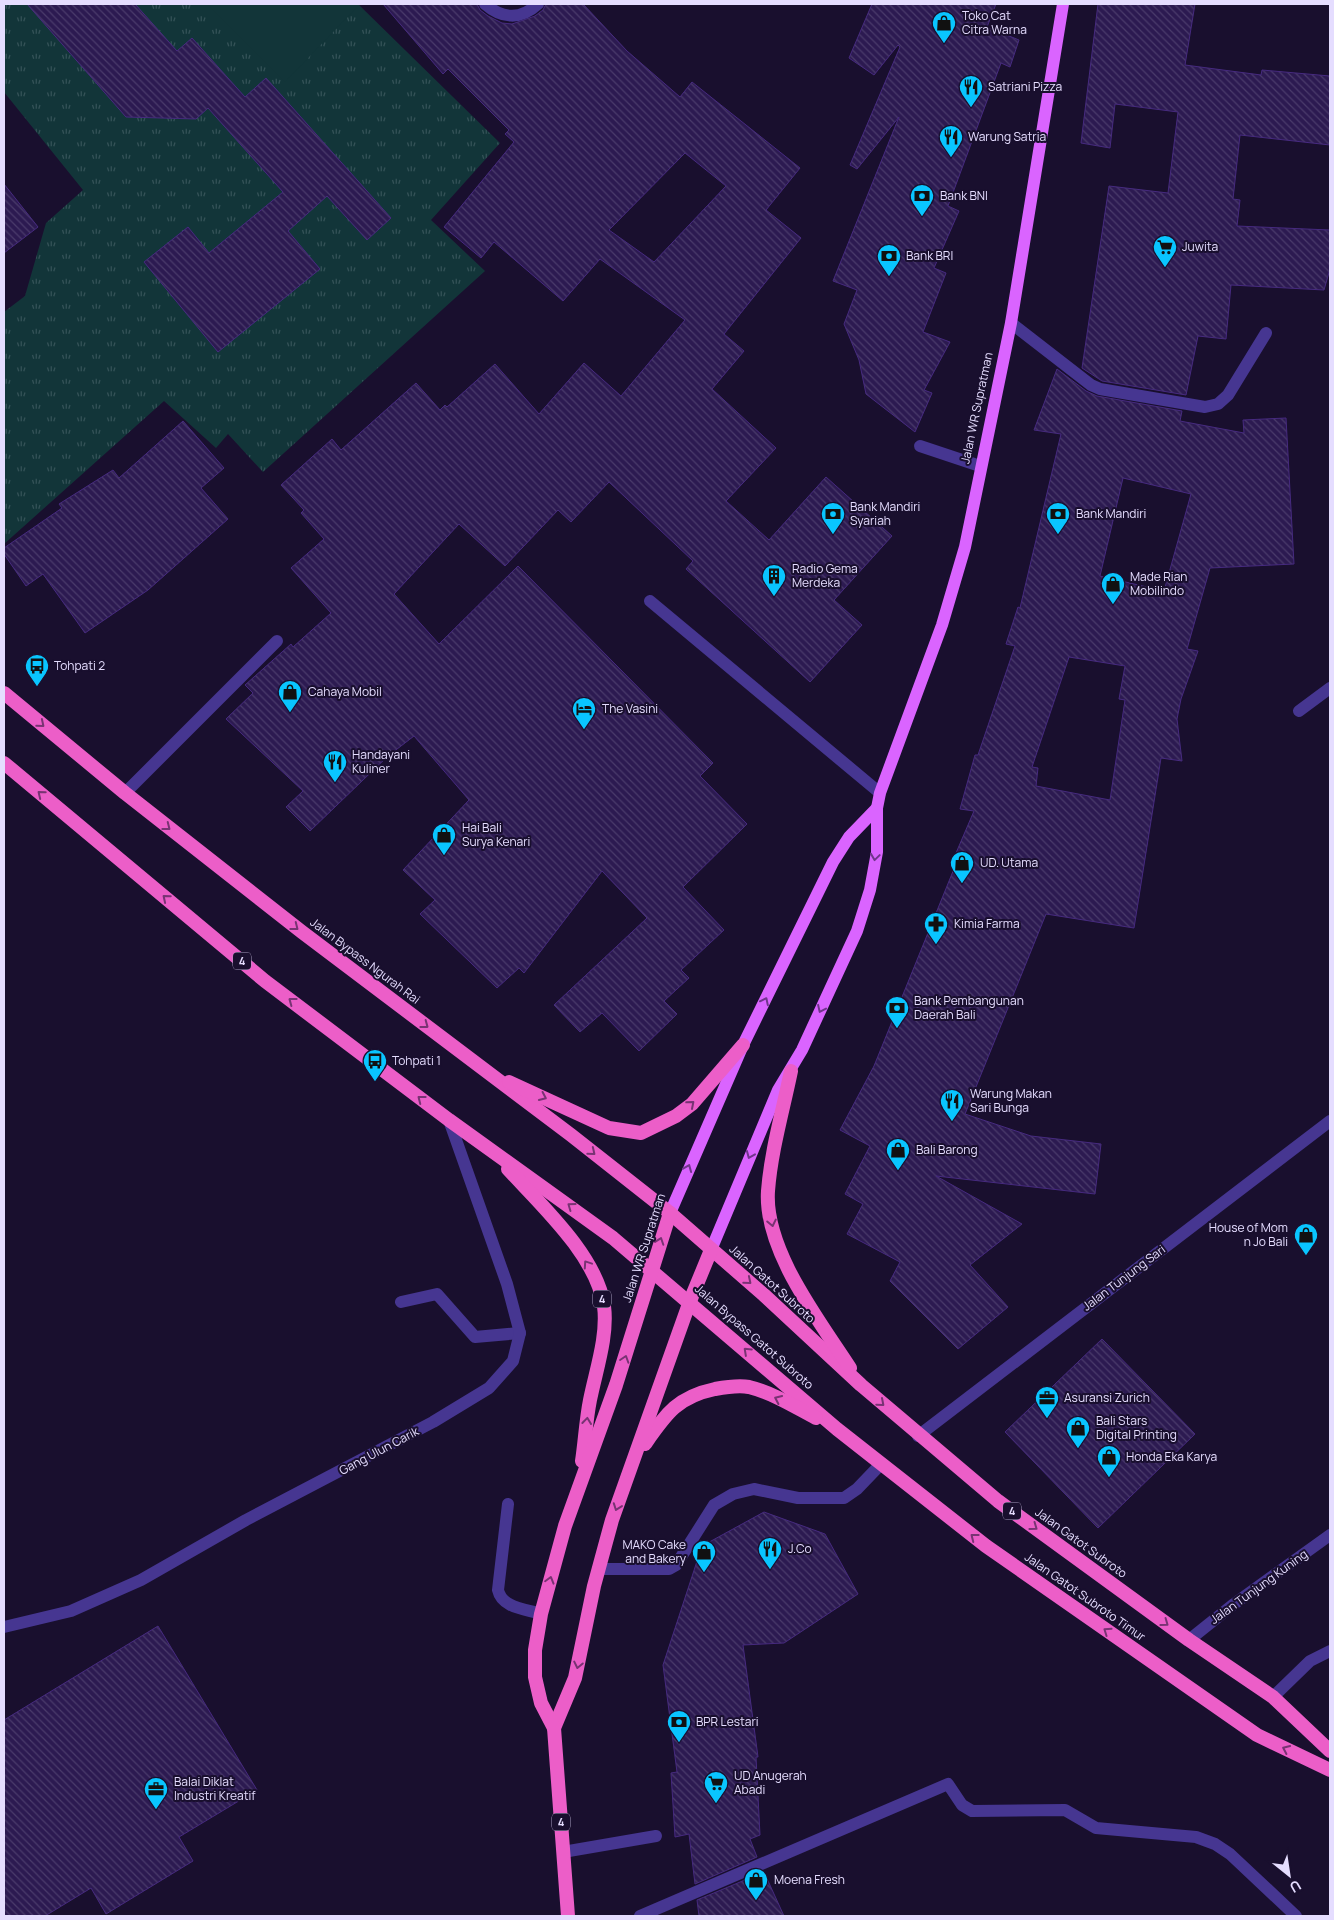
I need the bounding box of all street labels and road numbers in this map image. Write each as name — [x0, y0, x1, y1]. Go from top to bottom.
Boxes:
street label: Jalan WR Supratman — [956, 351, 997, 465]
street label: Jalan Bypass Ngurah Rai — [307, 914, 424, 1008]
road number: 4 — [233, 952, 251, 969]
street label: Jalan WR Supratman — [618, 1191, 669, 1304]
street label: Jalan Gatot Subroto — [726, 1241, 819, 1327]
street label: Jalan Tunjung Sari — [1079, 1241, 1169, 1314]
street label: Jalan Bypass Gatot Subroto — [691, 1280, 817, 1393]
road number: 4 — [593, 1290, 611, 1308]
street label: Gang Ulun Carik — [336, 1422, 423, 1479]
road number: 4 — [1003, 1502, 1021, 1520]
street label: Jalan Gatot Subroto — [1032, 1503, 1131, 1582]
street label: Jalan Tunjung Kuning — [1206, 1545, 1311, 1628]
street label: Jalan Gatot Subroto Timur — [1022, 1548, 1150, 1645]
road number: 4 — [552, 1814, 570, 1830]

